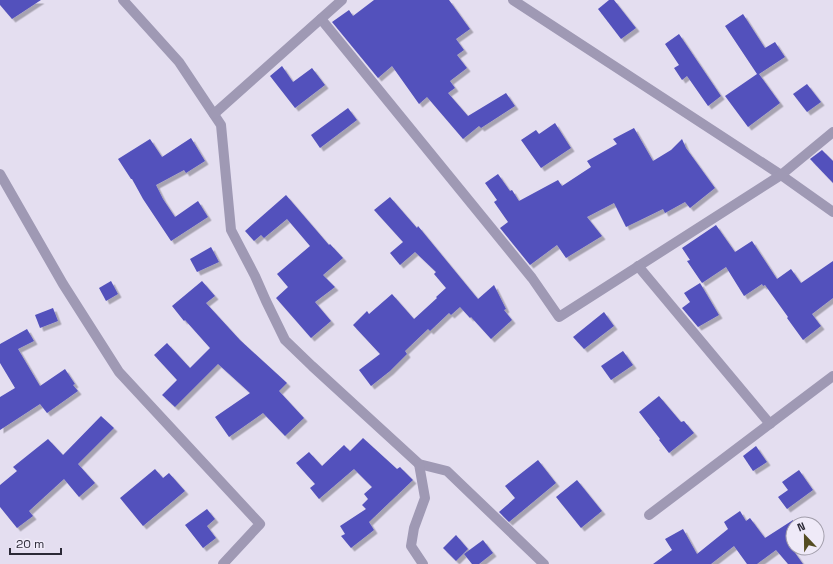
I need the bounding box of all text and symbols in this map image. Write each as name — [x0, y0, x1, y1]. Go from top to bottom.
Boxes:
north arrow — [785, 516, 825, 556]
text: N — [795, 519, 807, 535]
scale bar — [10, 530, 61, 556]
text: 20 m — [16, 536, 44, 552]

